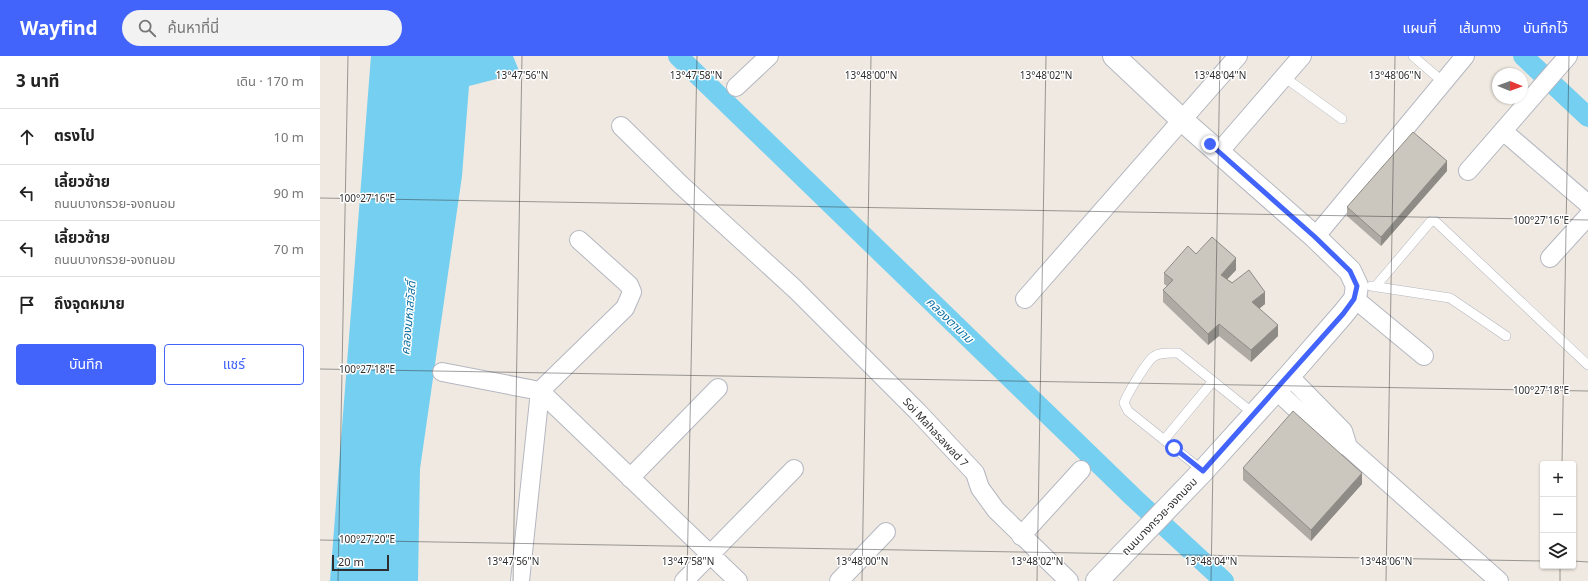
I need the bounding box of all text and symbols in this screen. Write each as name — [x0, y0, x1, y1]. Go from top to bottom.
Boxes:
search box — [122, 10, 402, 46]
text: Wayfind — [20, 15, 98, 41]
icon: search — [136, 17, 158, 39]
text: ค้นหาที่นี่ — [168, 17, 219, 37]
text: แผนที่ — [1403, 18, 1437, 37]
text: เส้นทาง — [1459, 18, 1501, 37]
text: บันทึกไว้ — [1523, 18, 1568, 37]
text: 13°47'56"N — [496, 68, 548, 82]
text: 13°47'58"N — [670, 68, 722, 82]
text: 13°48'00"N — [845, 68, 897, 82]
text: 13°48'02"N — [1020, 68, 1072, 82]
text: 13°48'04"N — [1194, 68, 1246, 82]
text: 13°48'06"N — [1369, 68, 1421, 82]
north arrow — [1492, 68, 1528, 104]
text: 3 นาที — [16, 69, 59, 92]
text: เดิน · 170 m — [236, 72, 304, 90]
text: ตรงไป — [54, 125, 95, 145]
icon: ahead — [16, 126, 38, 148]
text: 10 m — [274, 128, 304, 146]
route end — [1201, 135, 1219, 153]
text: เลี้ยวซ้าย — [54, 171, 110, 191]
icon: left — [16, 182, 38, 204]
text: 90 m — [274, 184, 304, 202]
text: 100°27'16"E — [339, 191, 395, 205]
text: ถนนบางกรวย-จงถนอม — [54, 194, 175, 212]
text: 100°27'16"E — [1513, 213, 1569, 227]
text: เลี้ยวซ้าย — [54, 227, 110, 247]
icon: left — [16, 238, 38, 260]
text: 70 m — [274, 240, 304, 258]
text: ถนนบางกรวย-จงถนอม — [54, 250, 175, 268]
water label: คลองมหาสวัสดิ์ — [396, 277, 420, 356]
text: ถึงจุดหมาย — [54, 293, 125, 313]
water label: คลองตานาม — [923, 293, 979, 348]
icon: arrive — [16, 294, 38, 316]
button: บันทึก — [16, 344, 156, 385]
button: แชร์ — [164, 344, 304, 385]
text: 100°27'18"E — [339, 362, 395, 376]
text: 100°27'18"E — [1513, 383, 1569, 397]
street label: Soi Mahasawad 7 — [900, 394, 972, 470]
route start — [1165, 439, 1183, 457]
map controls — [1540, 461, 1576, 569]
button: + — [1540, 461, 1576, 497]
street label: ถนนบางกรวย-จงถนอม — [1118, 474, 1200, 558]
button: − — [1540, 497, 1576, 533]
text: 100°27'20"E — [339, 532, 395, 546]
button: layers — [1540, 533, 1576, 569]
scale bar — [332, 553, 389, 572]
text: 20 m — [338, 554, 364, 569]
text: 13°47'56"N — [487, 554, 539, 568]
text: 13°47'58"N — [662, 554, 714, 568]
text: 13°48'00"N — [836, 554, 888, 568]
text: 13°48'02"N — [1011, 554, 1063, 568]
text: 13°48'04"N — [1185, 554, 1237, 568]
text: 13°48'06"N — [1360, 554, 1412, 568]

